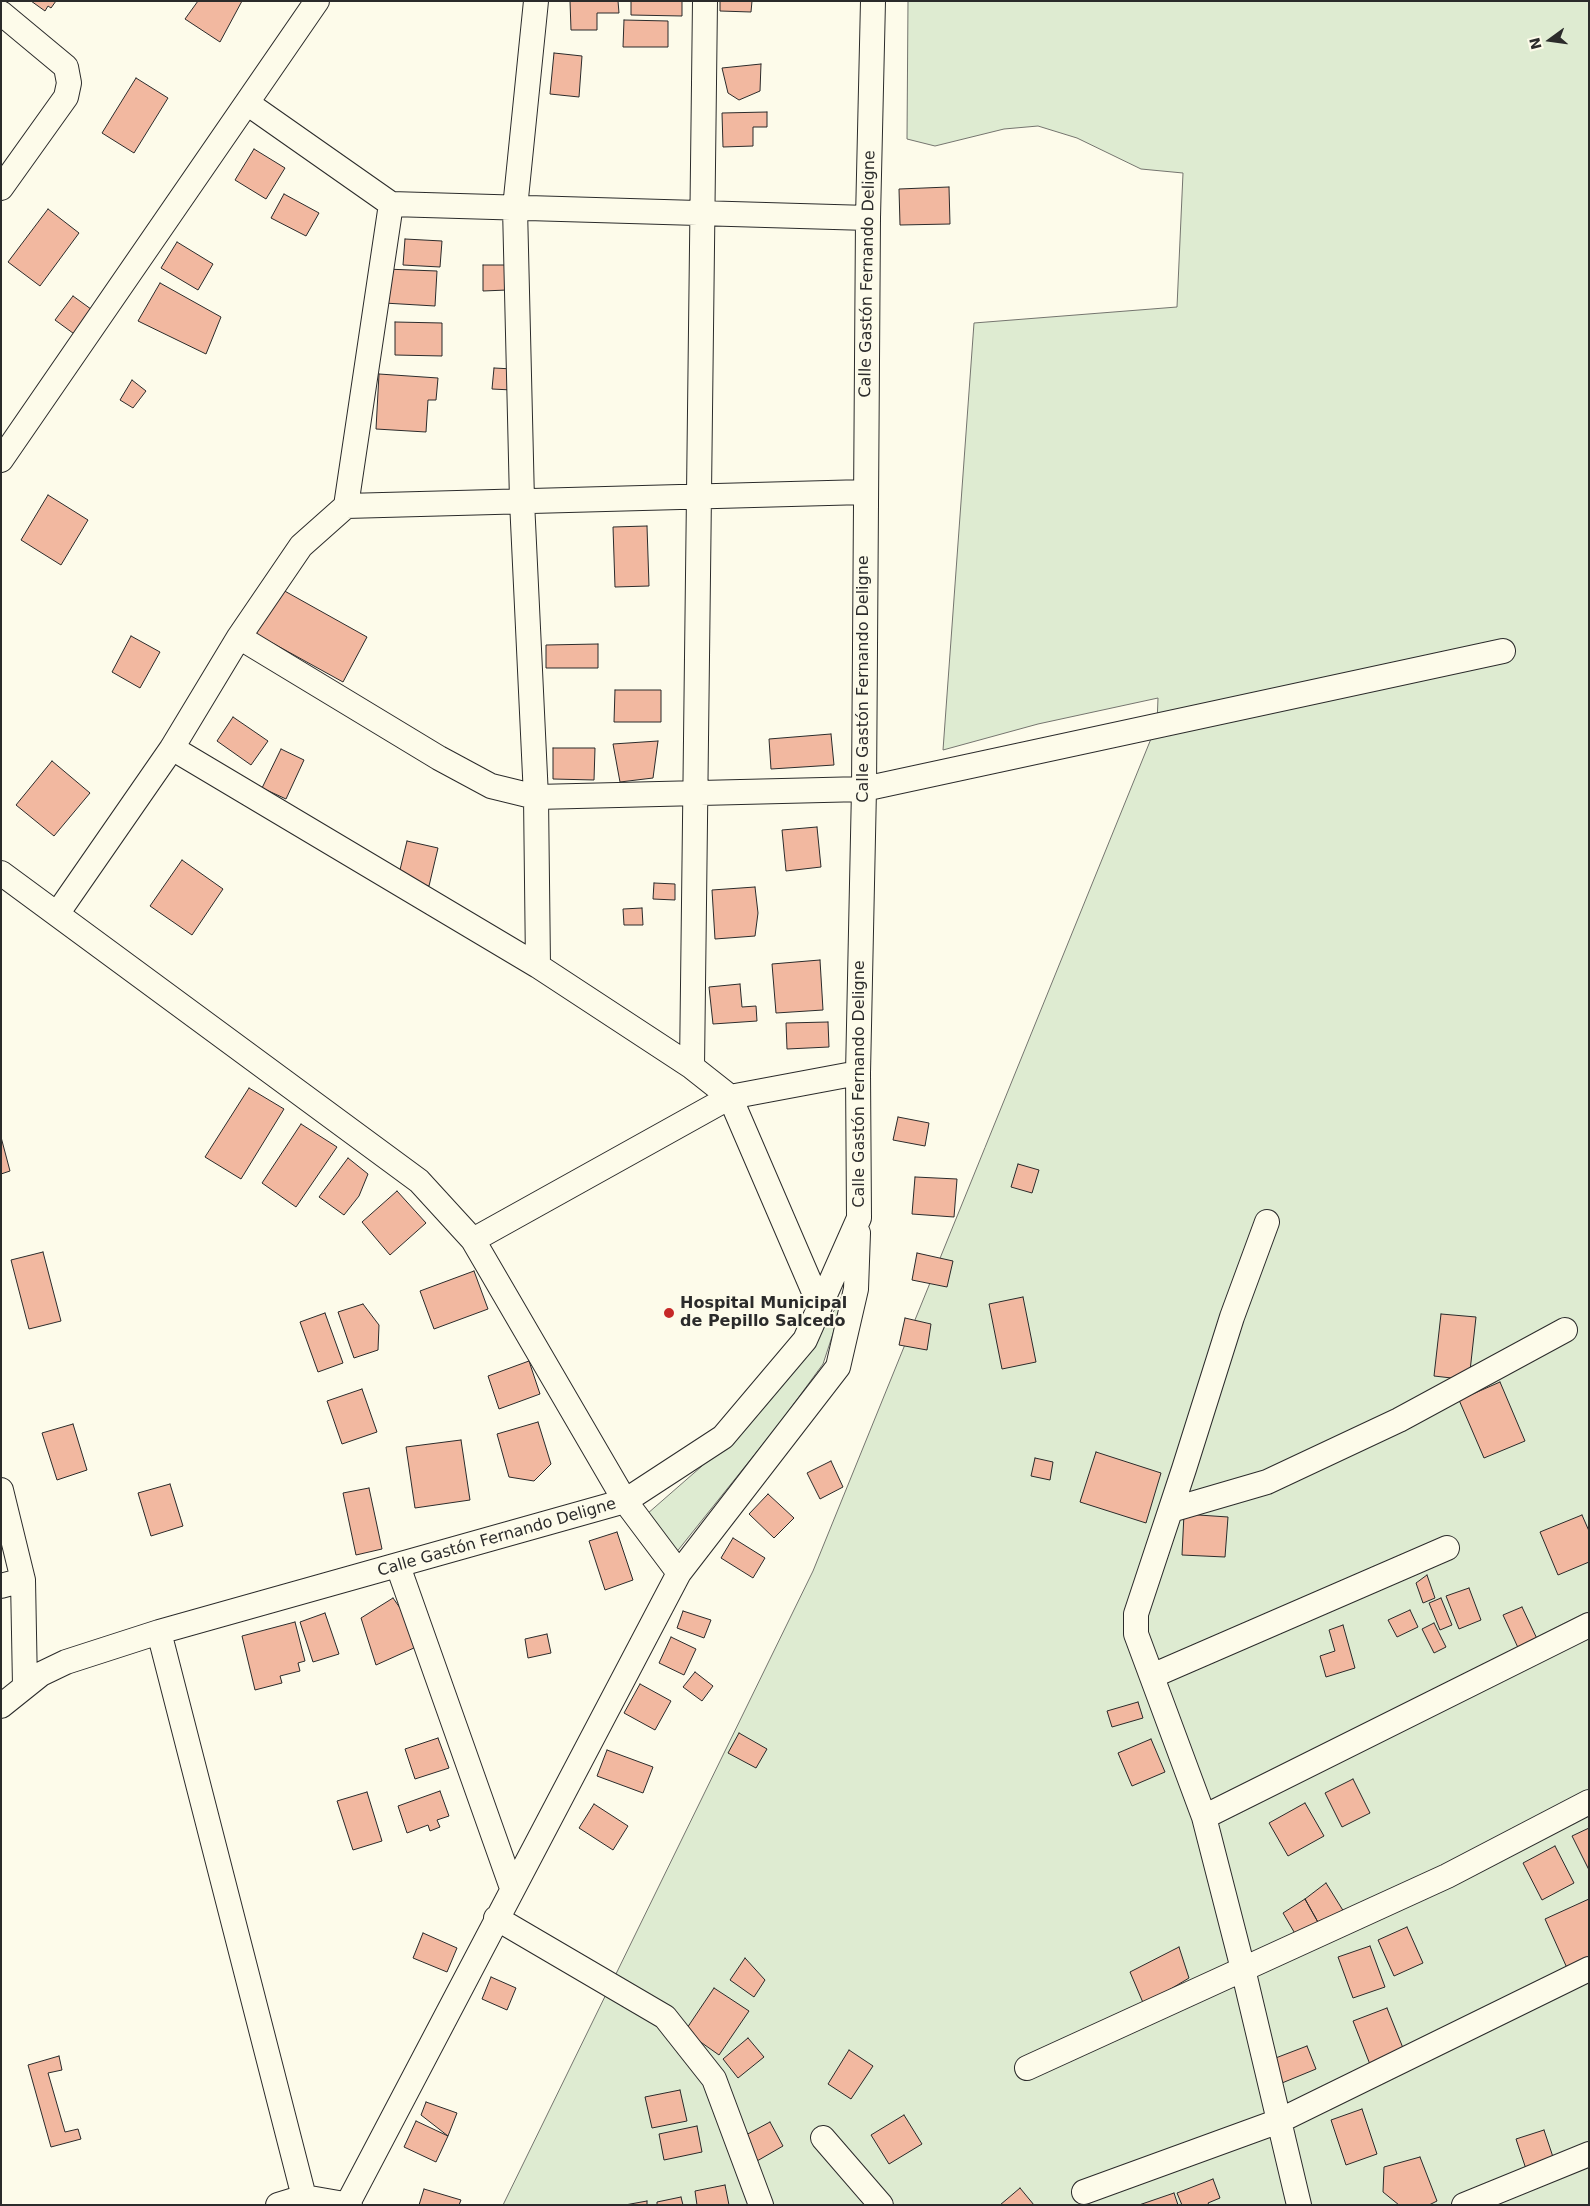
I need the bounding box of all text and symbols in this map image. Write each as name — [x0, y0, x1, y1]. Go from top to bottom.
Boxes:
north arrow — [1525, 15, 1575, 65]
text: N — [1526, 36, 1545, 51]
street label: Calle Gastón Fernando Deligne — [856, 150, 880, 398]
street label: Calle Gastón Fernando Deligne — [854, 555, 874, 803]
street label: Calle Gastón Fernando Deligne — [850, 960, 870, 1208]
place label: Hospital Municipal de Pepillo Salcedo — [680, 1294, 847, 1332]
marker: Hospital Municipal de Pepillo Salcedo — [662, 1306, 676, 1320]
street label: Calle Gastón Fernando Deligne — [375, 1495, 619, 1581]

